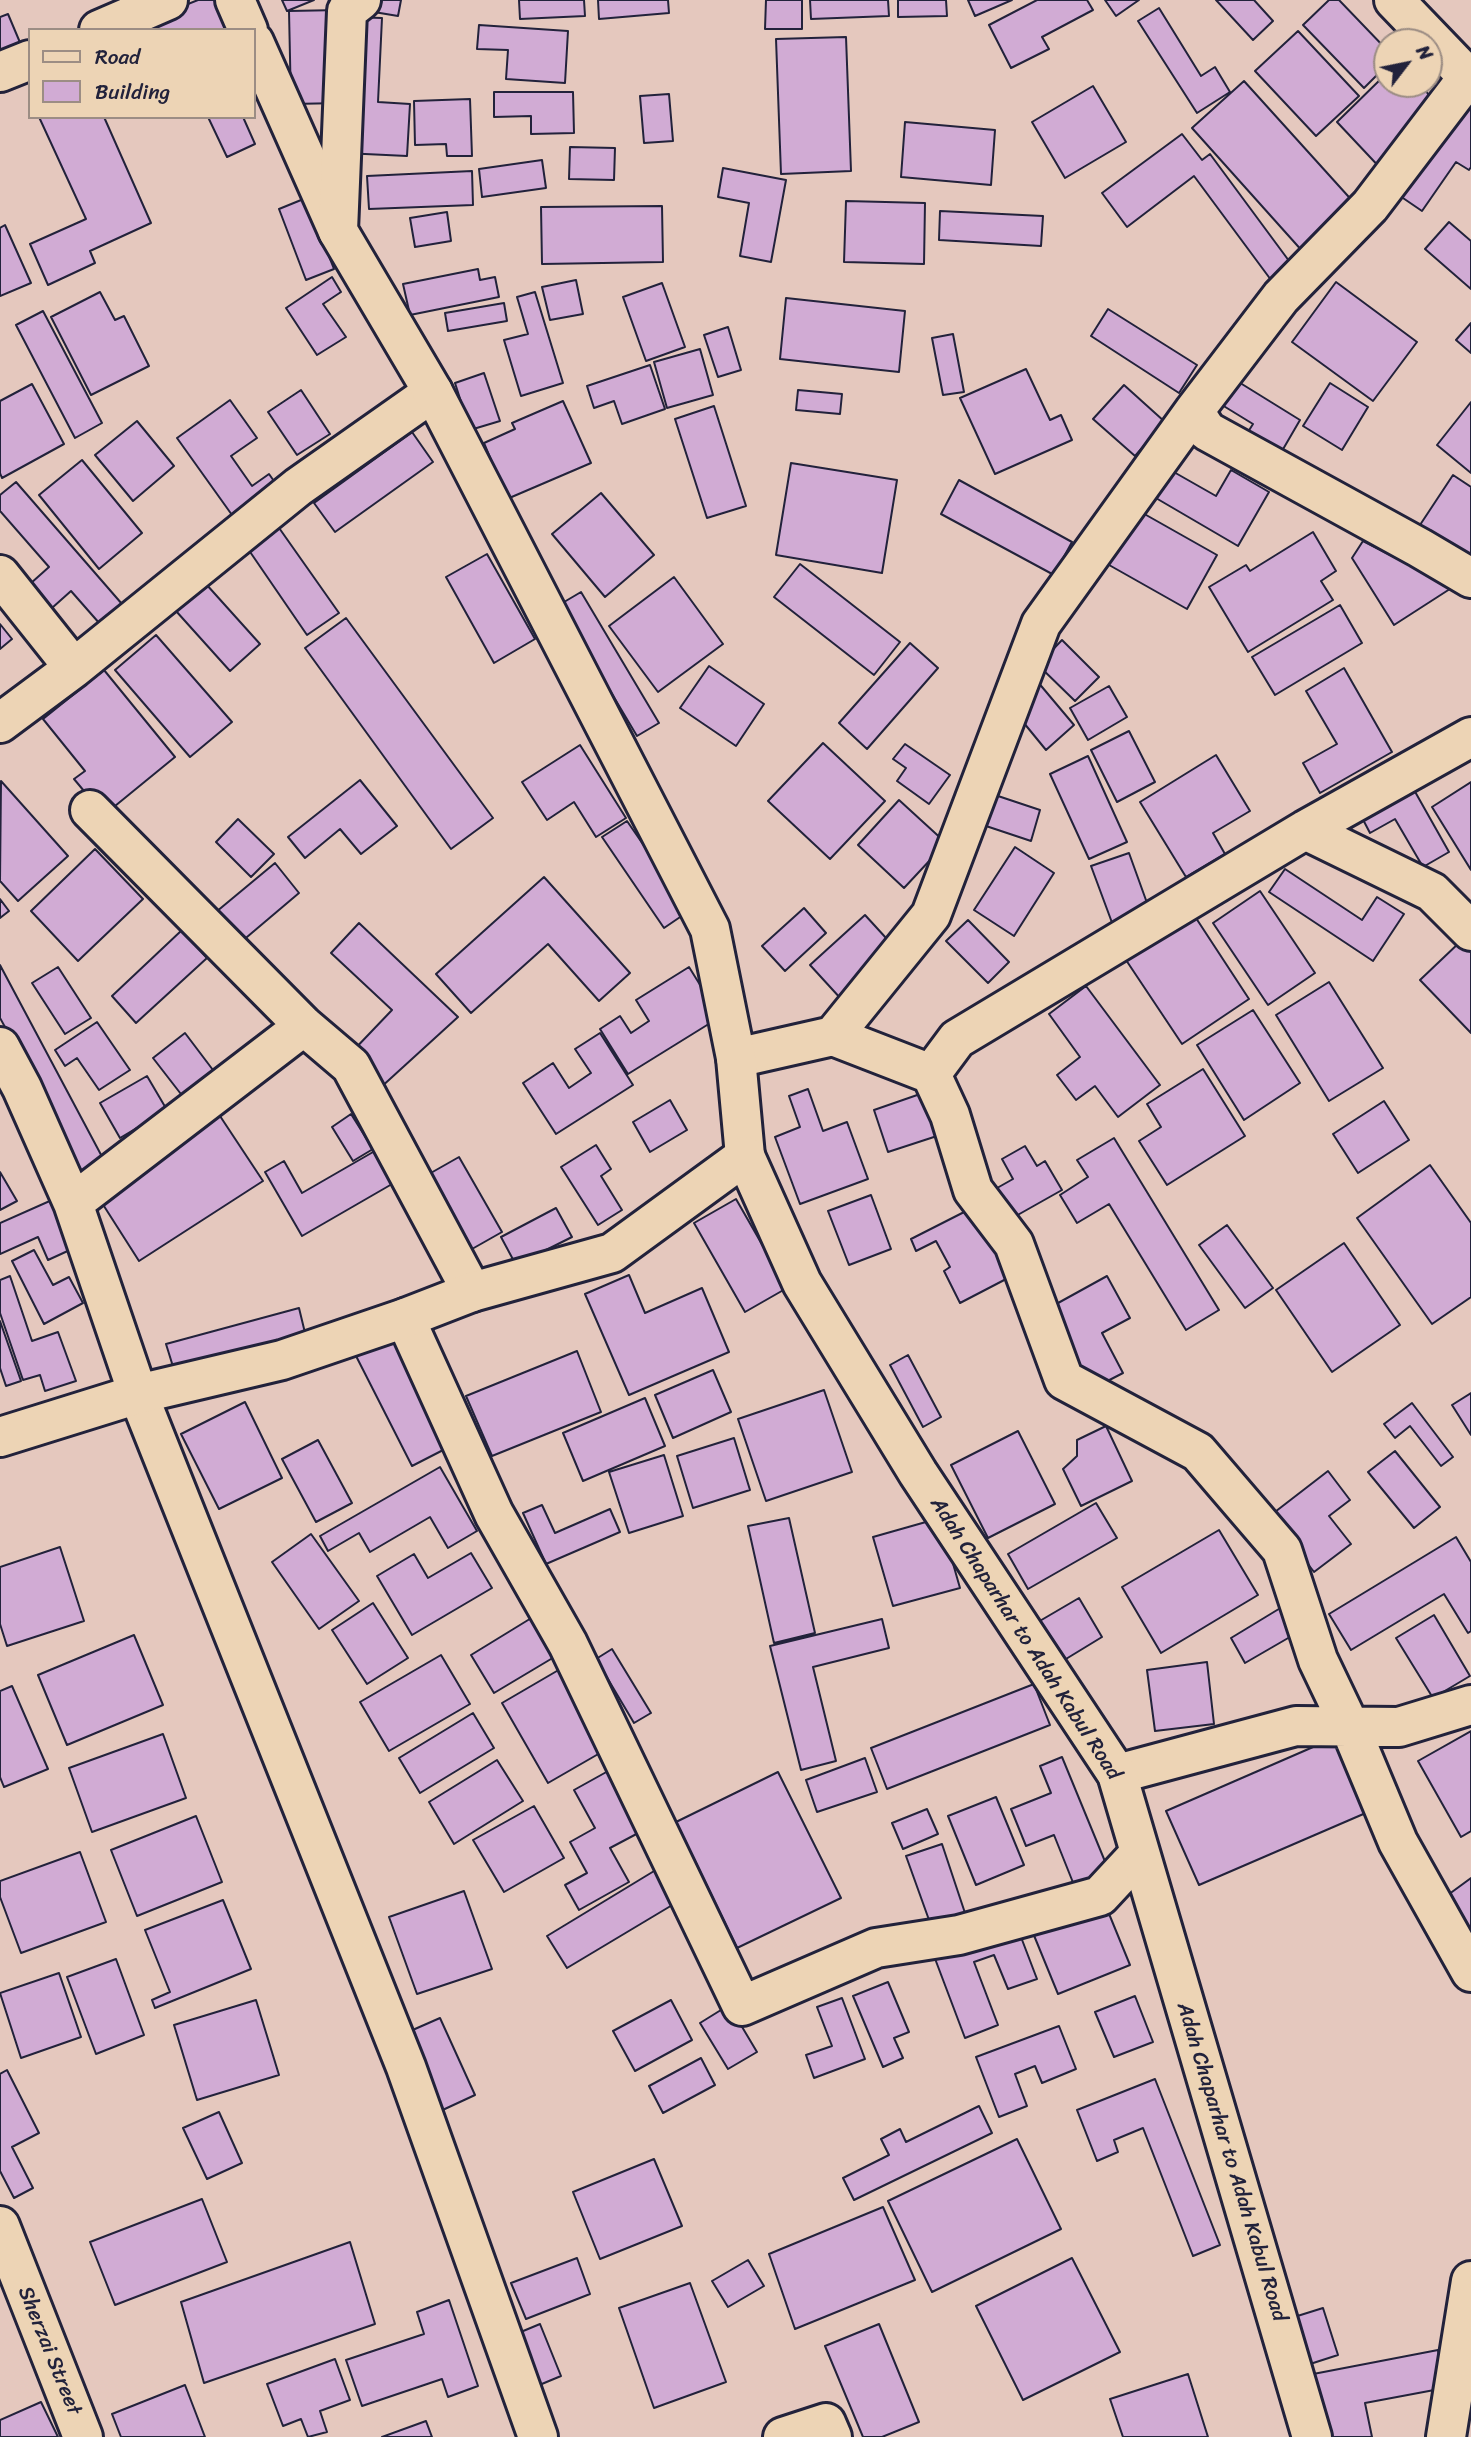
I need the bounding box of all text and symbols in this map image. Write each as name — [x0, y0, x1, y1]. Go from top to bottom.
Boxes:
legend — [28, 28, 256, 119]
north arrow — [1373, 28, 1443, 98]
text: Road — [95, 38, 140, 76]
text: N — [1407, 38, 1442, 67]
text: Building — [95, 73, 170, 111]
street label: Adah Chaparhar to Adah Kabul Road — [924, 1493, 1126, 1785]
street label: Adah Chaparhar to Adah Kabul Road — [1170, 2000, 1292, 2324]
street label: Sherzai Street — [12, 2283, 86, 2419]

